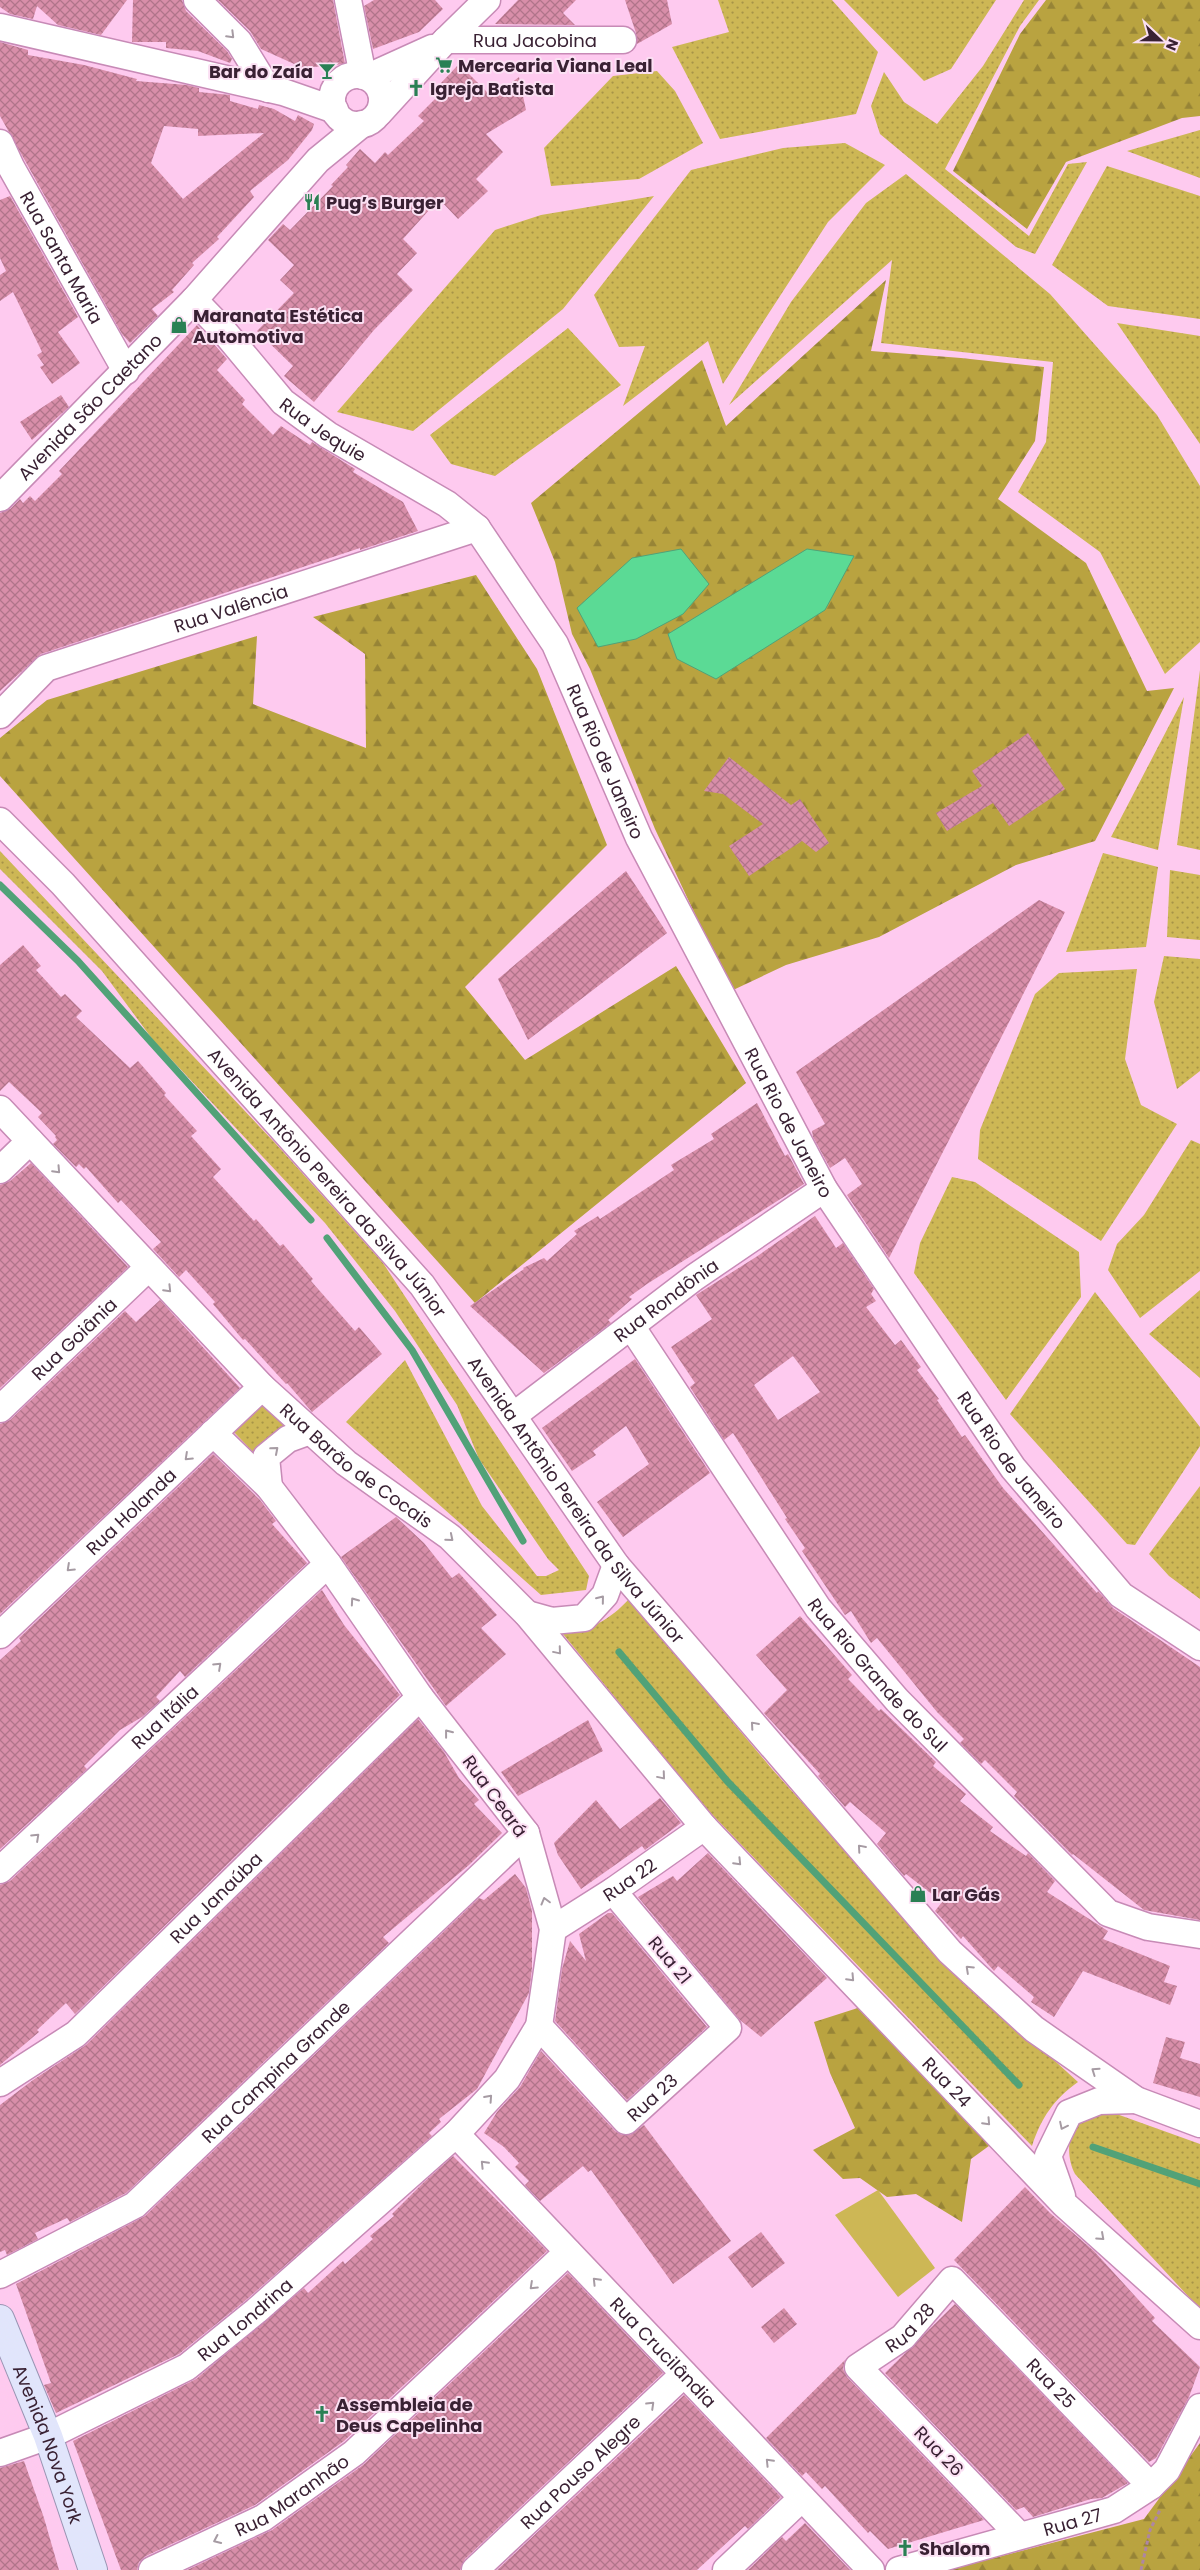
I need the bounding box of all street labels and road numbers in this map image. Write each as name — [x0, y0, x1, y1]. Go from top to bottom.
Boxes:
street label: Rua Jacobina — [473, 28, 597, 53]
street label: Rua Santa Maria — [15, 187, 109, 328]
street label: Avenida São Caetano — [12, 328, 167, 486]
street label: Rua Jequie — [275, 391, 371, 467]
street label: Rua Valência — [171, 578, 291, 638]
street label: Rua Rio de Janeiro — [561, 680, 650, 843]
street label: Avenida Antônio Pereira da Silva Júnior — [203, 1042, 453, 1322]
street label: Rua Rio de Janeiro — [739, 1043, 839, 1203]
street label: Rua Rondônia — [608, 1252, 723, 1347]
street label: Rua Goiânia — [25, 1292, 122, 1386]
street label: Avenida Antônio Pereira da Silva Júnior — [462, 1351, 691, 1649]
street label: Rua Rio de Janeiro — [952, 1386, 1072, 1534]
street label: Rua Barão de Cocais — [275, 1397, 438, 1533]
street label: Rua Holanda — [80, 1462, 181, 1560]
street label: Rua Rio Grande do Sul — [802, 1593, 954, 1757]
street label: Rua Itália — [125, 1679, 204, 1754]
street label: Rua Ceará — [457, 1750, 533, 1842]
street label: Rua Janaúba — [164, 1846, 268, 1948]
street label: Rua 22 — [598, 1852, 661, 1907]
street label: Rua 21 — [643, 1931, 697, 1989]
street label: Rua Campina Grande — [196, 1994, 355, 2148]
street label: Rua 24 — [917, 2051, 977, 2112]
street label: Rua 23 — [621, 2068, 683, 2127]
street label: Rua Londrina — [192, 2272, 298, 2366]
street label: Rua Crucilândia — [605, 2291, 722, 2413]
street label: Rua 28 — [880, 2297, 940, 2358]
street label: Rua 25 — [1021, 2352, 1082, 2414]
street label: Avenida Nova York — [7, 2361, 89, 2527]
street label: Rua Pouso Alegre — [514, 2409, 646, 2534]
street label: Rua 26 — [909, 2420, 969, 2482]
street label: Rua Maranhão — [231, 2448, 354, 2542]
street label: Rua 27 — [1040, 2502, 1105, 2542]

